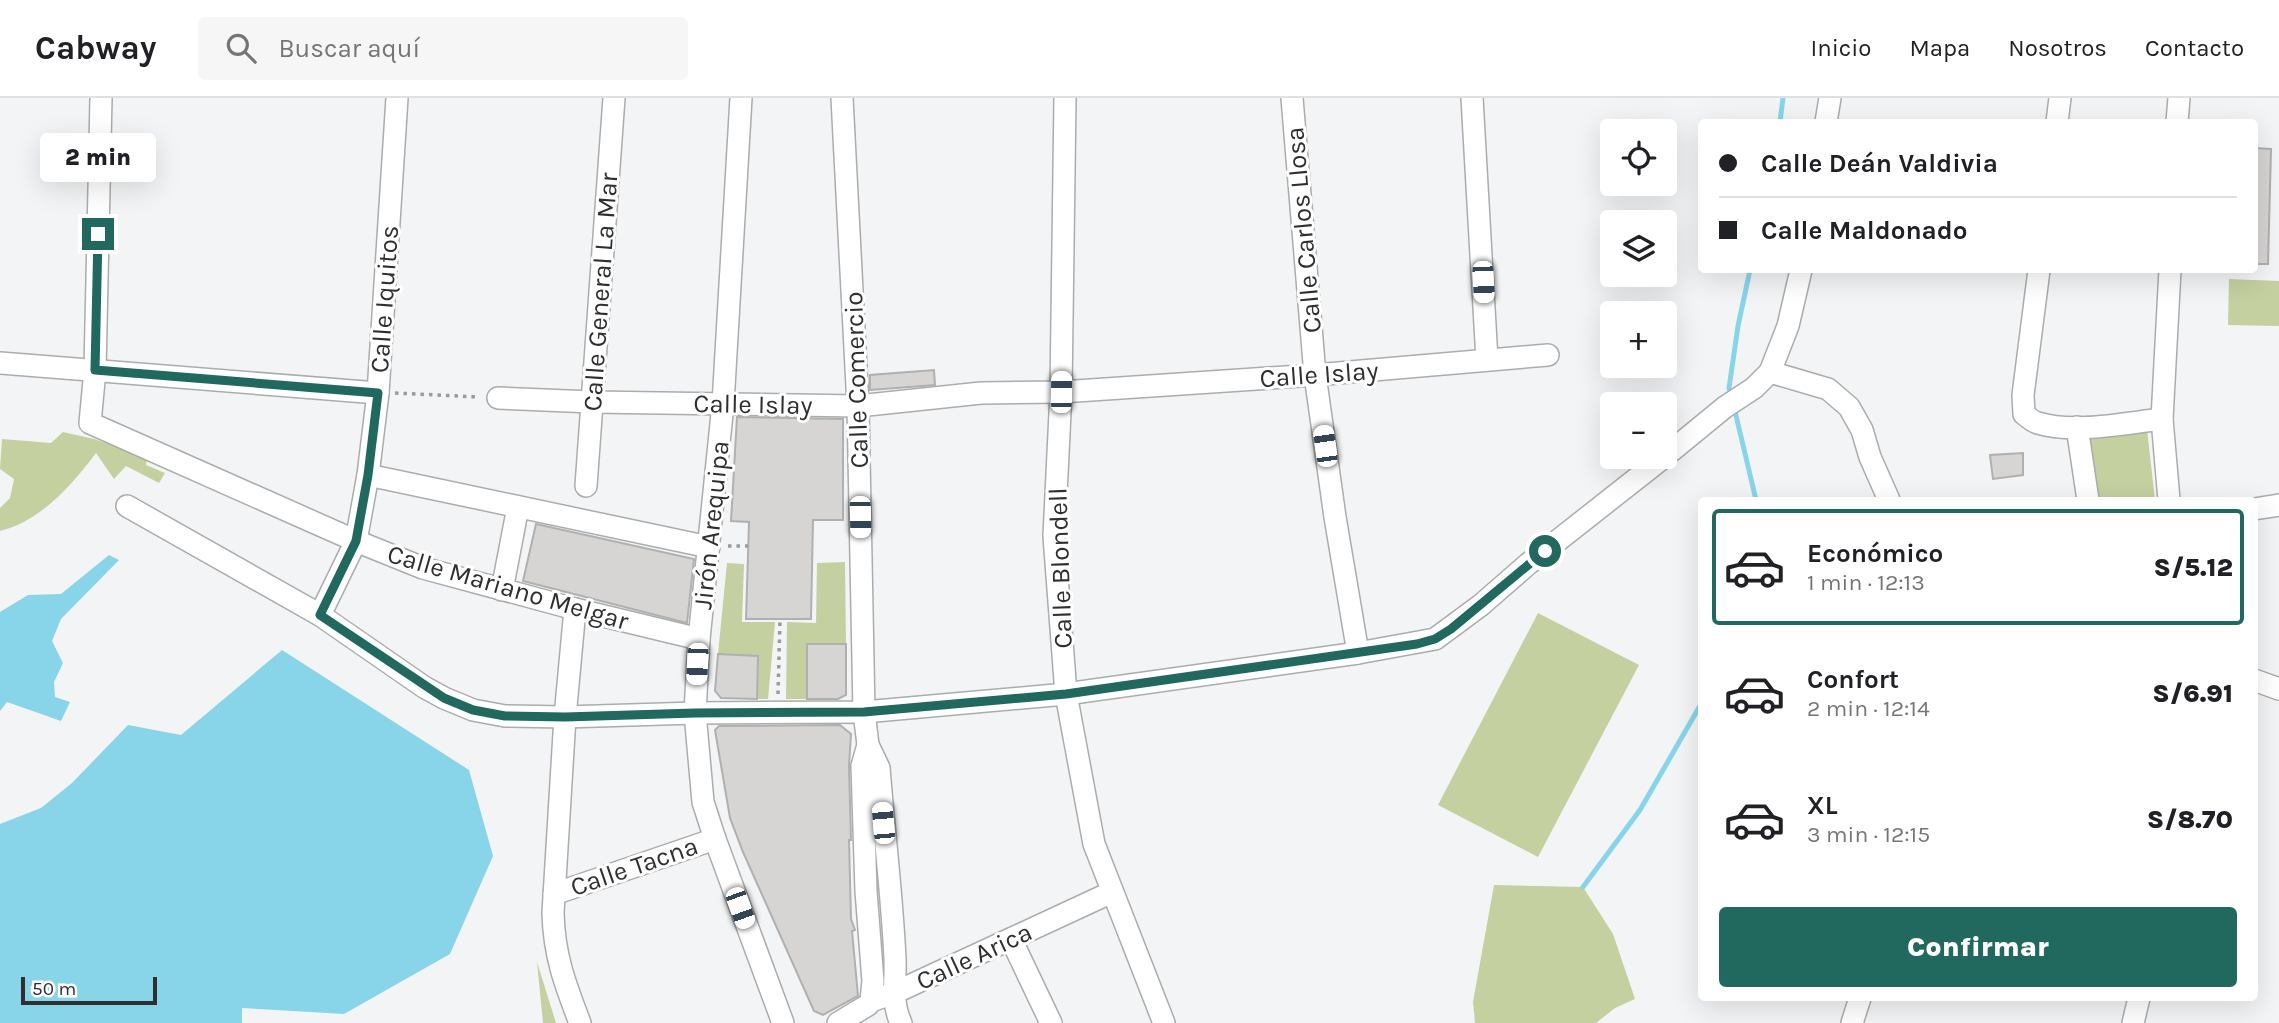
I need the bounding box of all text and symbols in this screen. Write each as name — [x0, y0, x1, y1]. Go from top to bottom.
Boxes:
search box — [198, 17, 688, 80]
text: Cabway — [35, 29, 156, 67]
icon: search — [222, 29, 260, 67]
text: Buscar aquí — [278, 33, 420, 64]
text: Inicio — [1810, 34, 1871, 62]
text: Mapa — [1909, 34, 1970, 62]
text: Nosotros — [2008, 34, 2107, 62]
text: Contacto — [2145, 34, 2244, 62]
map controls — [1600, 119, 1677, 469]
button: locate — [1600, 119, 1677, 196]
street label: Calle Carlos Llosa — [1279, 126, 1328, 334]
callout: 2 min — [40, 132, 156, 181]
text: 2 min — [65, 144, 131, 171]
text: Calle Deán Valdivia — [1761, 148, 1998, 179]
street label: Calle General La Mar — [577, 171, 624, 412]
button: layers — [1600, 210, 1677, 287]
text: Calle Maldonado — [1761, 215, 1968, 246]
route end — [82, 218, 114, 250]
street label: Calle Iquitos — [364, 224, 405, 374]
car — [1472, 260, 1495, 304]
street label: Calle Comercio — [838, 291, 875, 469]
button: + — [1600, 301, 1677, 378]
street label: Calle Islay — [1259, 355, 1379, 394]
car — [1051, 371, 1072, 413]
street label: Calle Islay — [693, 388, 813, 421]
button: − — [1600, 392, 1677, 469]
car — [1312, 424, 1339, 468]
street label: Jirón Arequipa — [687, 439, 736, 611]
street label: Calle Blondell — [1042, 487, 1079, 649]
car — [850, 496, 871, 538]
route start — [1529, 535, 1561, 567]
icon: car — [1723, 536, 1786, 599]
street label: Calle Mariano Melgar — [384, 538, 633, 637]
text: Económico — [1807, 538, 1943, 569]
text: S/5.12 — [2154, 552, 2233, 583]
text: 1 min · 12:13 — [1807, 569, 1925, 596]
car — [686, 642, 709, 686]
icon: car — [1723, 662, 1786, 725]
text: Confort — [1807, 664, 1899, 695]
text: S/6.91 — [2152, 678, 2233, 709]
text: 2 min · 12:14 — [1807, 695, 1930, 722]
icon: car — [1723, 788, 1786, 851]
text: XL — [1807, 790, 1838, 821]
car — [871, 801, 896, 845]
text: S/8.70 — [2147, 804, 2233, 835]
text: 3 min · 12:15 — [1807, 821, 1930, 848]
street label: Calle Tacna — [566, 830, 702, 903]
car — [723, 885, 758, 931]
button: Confirmar — [1719, 907, 2237, 987]
street label: Calle Arica — [911, 916, 1037, 997]
scale bar — [21, 974, 158, 1006]
text: 50 m — [32, 978, 76, 1000]

